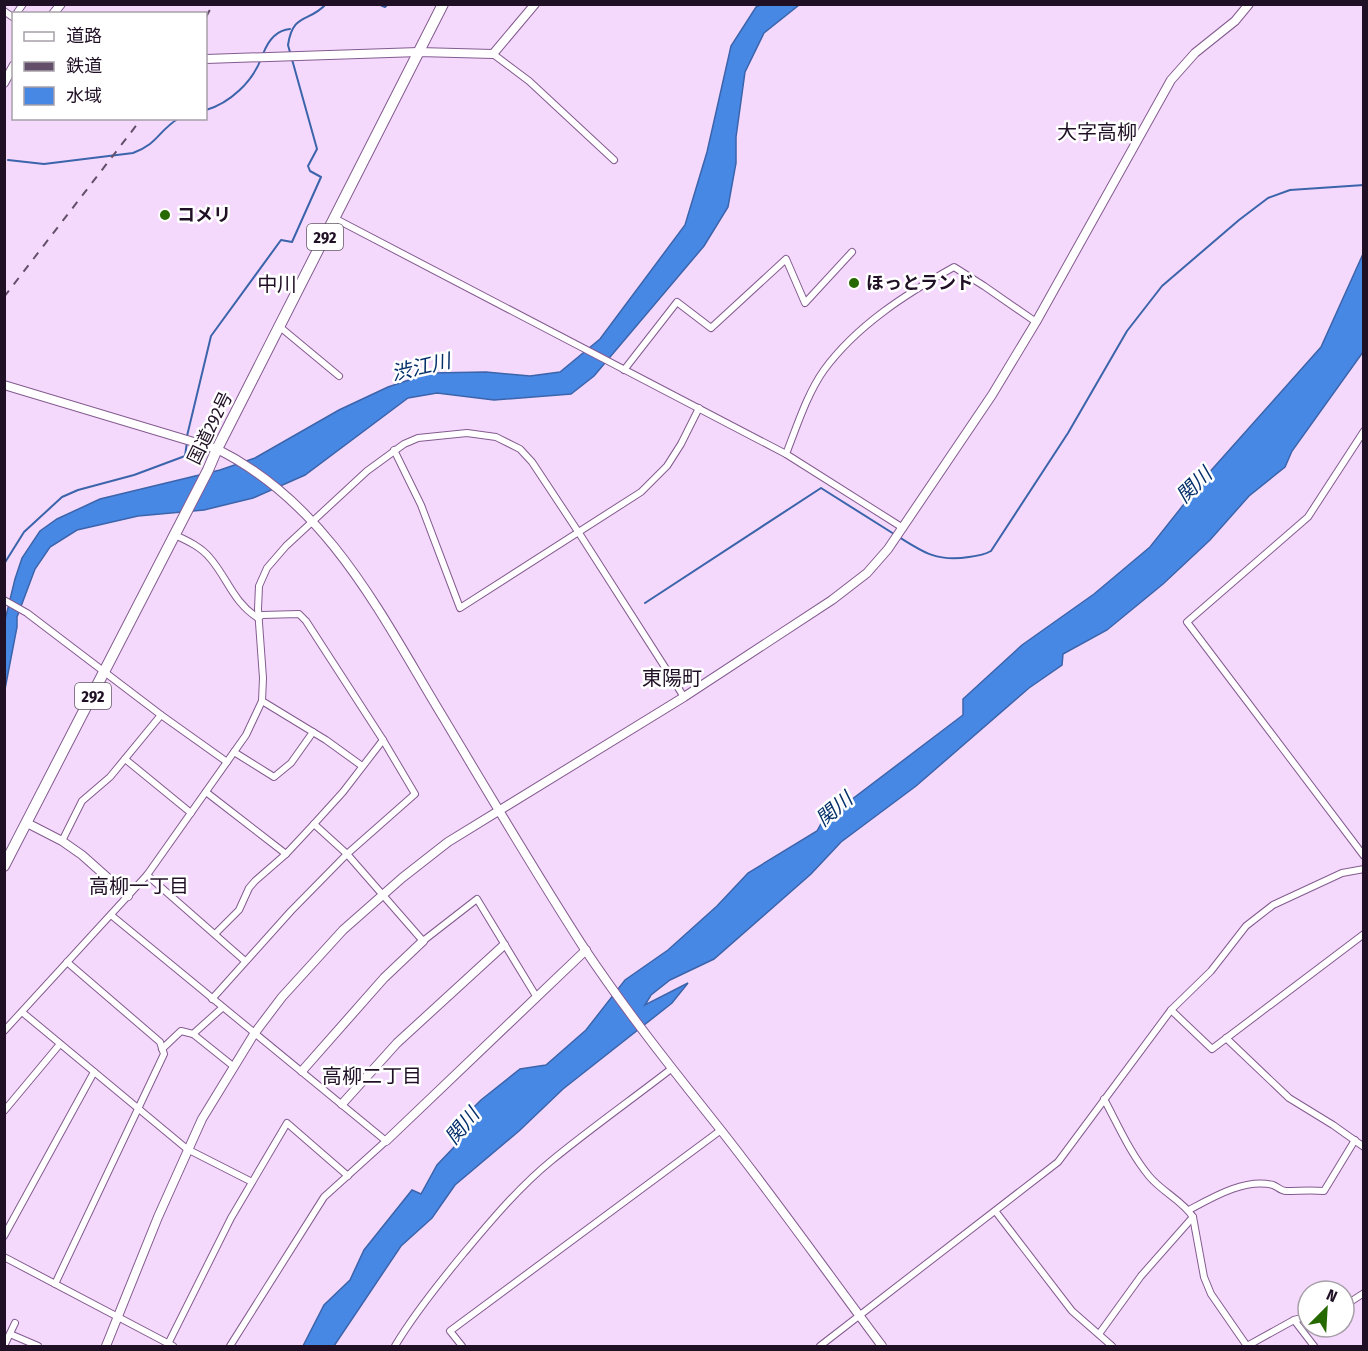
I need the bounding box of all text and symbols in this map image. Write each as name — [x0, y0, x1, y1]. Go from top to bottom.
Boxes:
legend — [12, 12, 207, 120]
text: 道路 — [66, 25, 102, 47]
text: 鉄道 — [66, 55, 102, 77]
text: 水域 — [66, 85, 102, 107]
district label: 大字高柳 — [1057, 120, 1137, 144]
place label: コメリ — [177, 204, 231, 226]
marker: コメリ — [158, 208, 172, 222]
road number: 292 — [307, 224, 343, 250]
district label: 中川 — [257, 272, 297, 296]
place label: ほっとランド — [866, 272, 974, 294]
marker: ほっとランド — [847, 276, 861, 290]
water label: 渋江川 — [389, 348, 455, 385]
street label: 国道292号 — [183, 388, 237, 468]
water label: 関川 — [1171, 461, 1218, 508]
district label: 東陽町 — [642, 666, 702, 690]
road number: 292 — [75, 683, 111, 709]
water label: 関川 — [811, 786, 859, 831]
district label: 高柳一丁目 — [89, 874, 189, 898]
district label: 高柳二丁目 — [322, 1064, 422, 1088]
water label: 関川 — [440, 1101, 485, 1149]
north arrow — [1296, 1279, 1356, 1339]
text: N — [1324, 1285, 1340, 1306]

